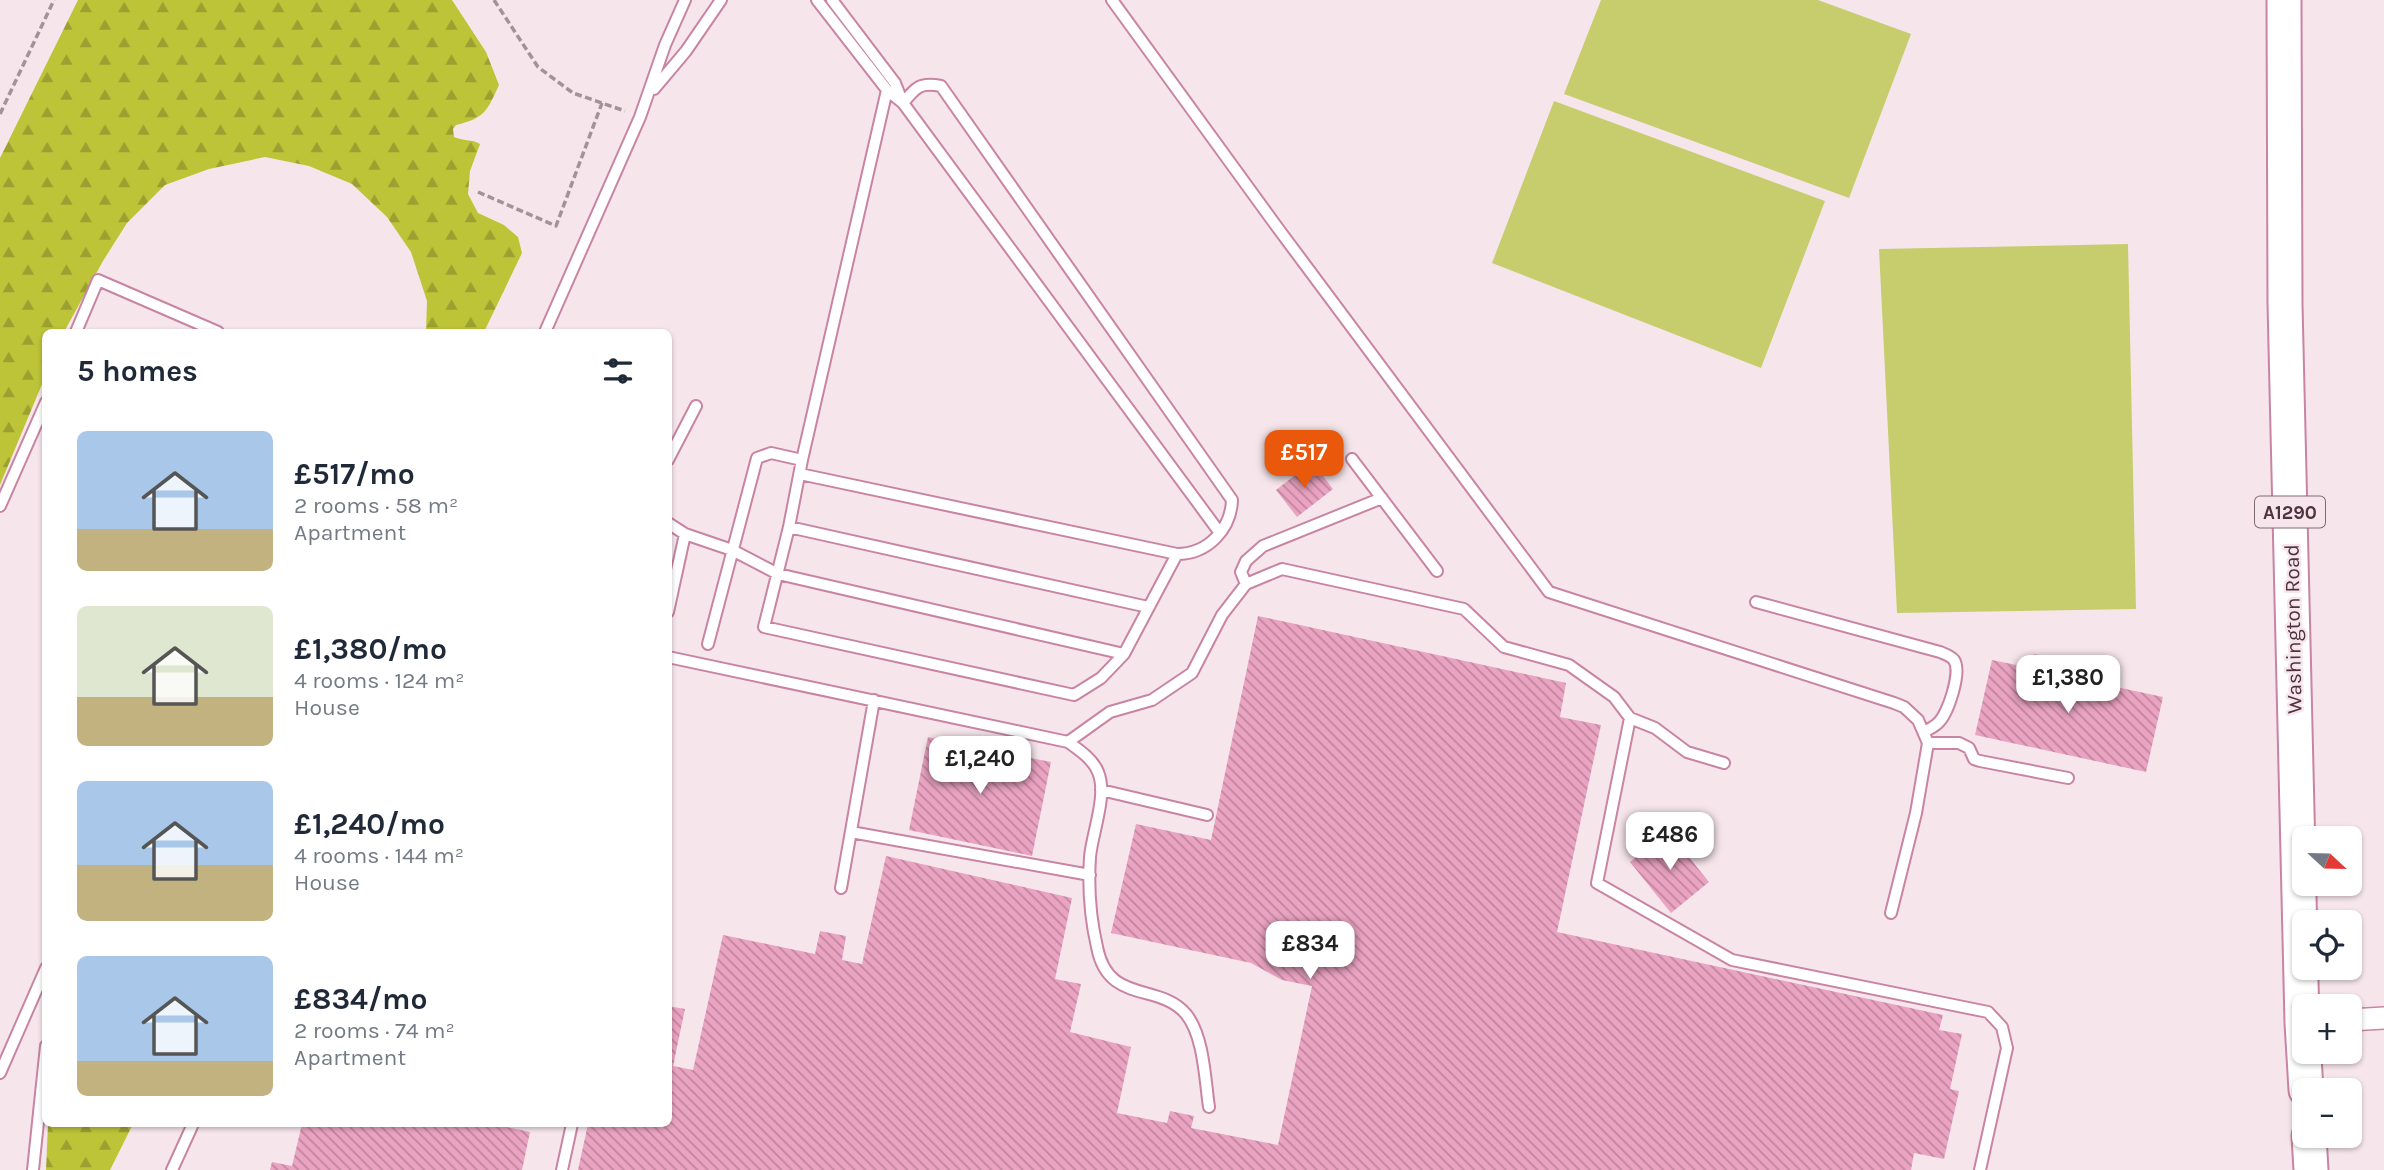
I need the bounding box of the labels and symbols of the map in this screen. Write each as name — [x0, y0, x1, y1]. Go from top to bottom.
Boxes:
pin: £517 — [1263, 430, 1345, 490]
road number: A1290 — [2255, 496, 2325, 527]
street label: Washington Road — [2280, 544, 2306, 714]
pin: £1,380 — [2011, 656, 2125, 715]
pin: £1,240 — [923, 736, 1037, 796]
pin: £486 — [1629, 812, 1711, 872]
north arrow — [2292, 826, 2362, 896]
pin: £834 — [1269, 922, 1351, 981]

